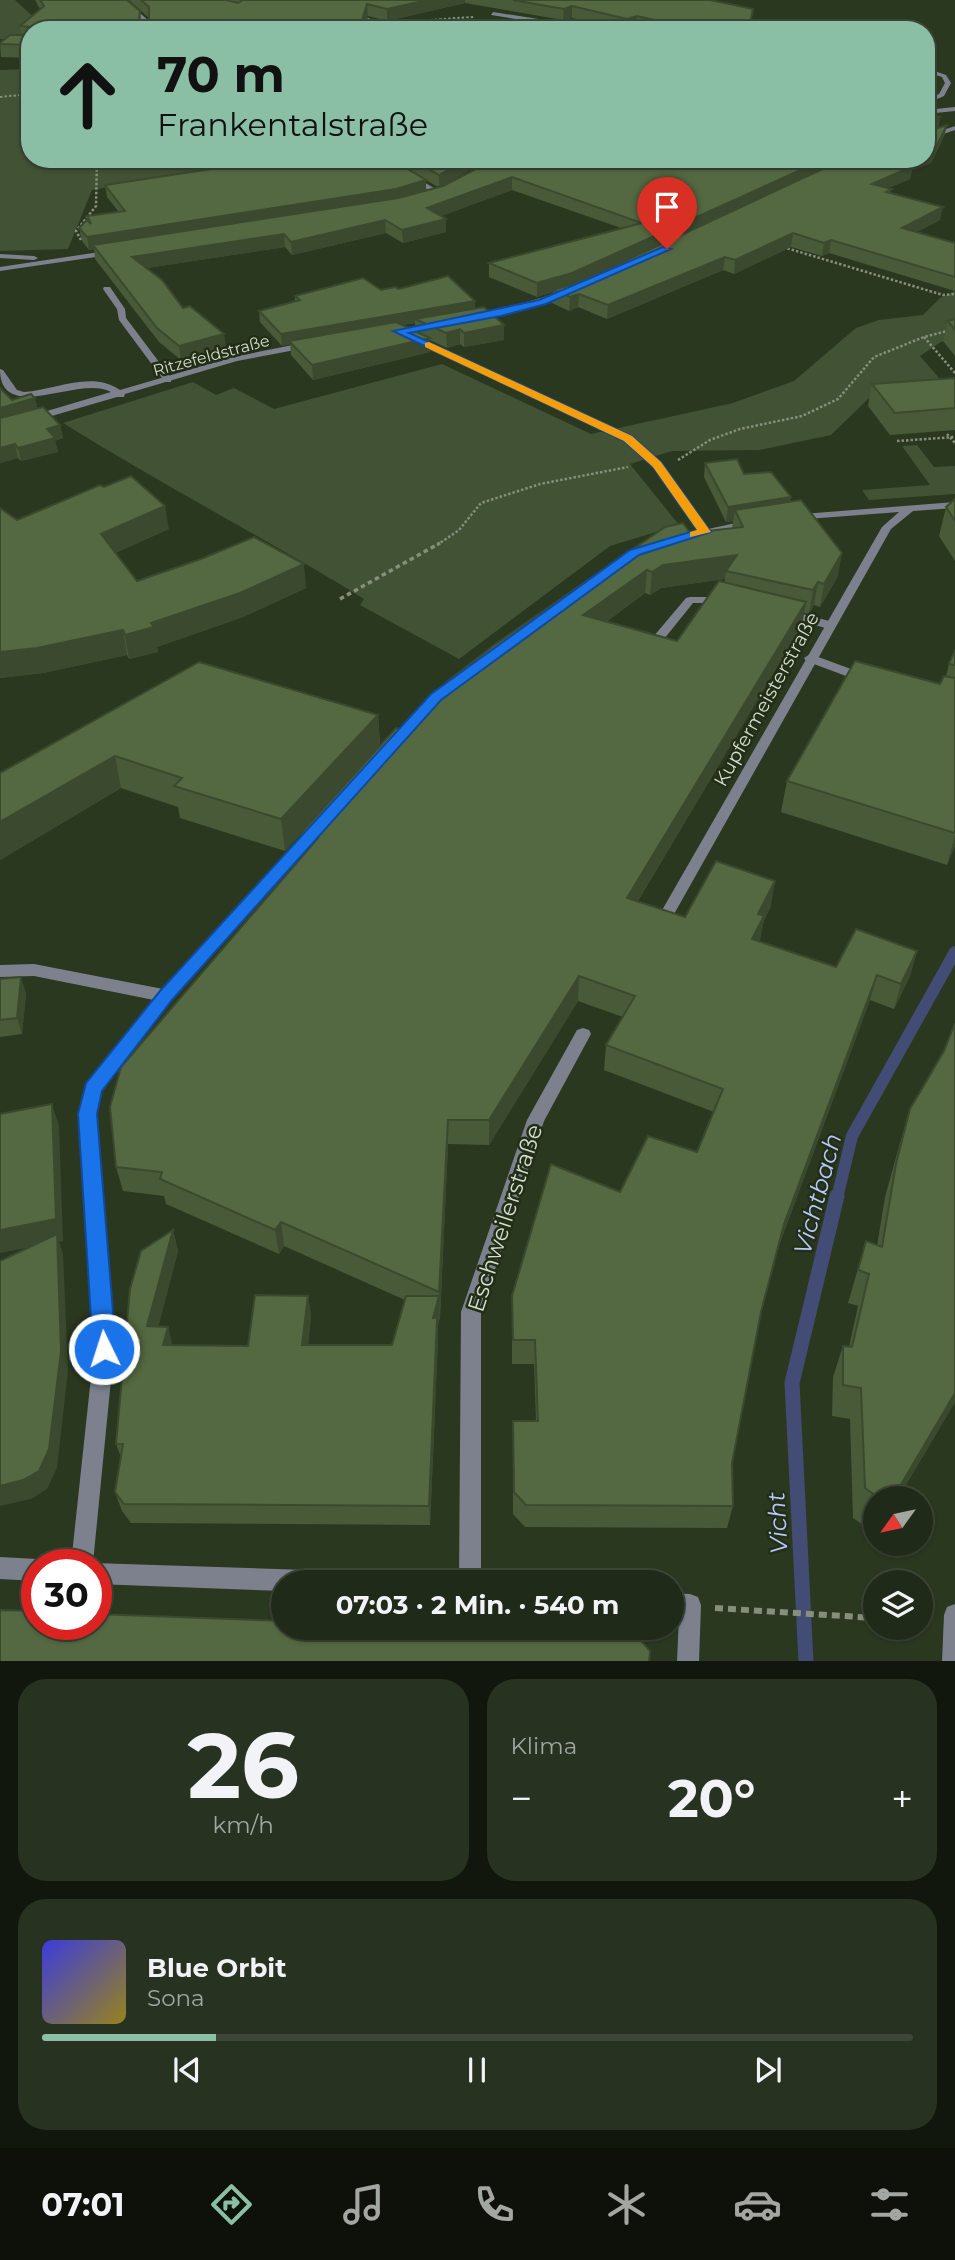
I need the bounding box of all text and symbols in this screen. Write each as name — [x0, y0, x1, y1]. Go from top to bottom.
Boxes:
text: 70 m — [157, 45, 285, 104]
icon: ahead — [42, 49, 133, 140]
text: Frankentalstraße — [157, 105, 428, 144]
pin — [637, 177, 697, 249]
icon: arrive — [648, 188, 686, 226]
street label: Ritzefeldstraße — [151, 331, 271, 380]
street label: Kupfermeisterstraße — [709, 608, 824, 790]
street label: Eschweilerstraße — [461, 1121, 549, 1315]
water label: Vichtbach — [787, 1130, 848, 1258]
position arrow — [67, 1312, 141, 1386]
north arrow — [863, 1486, 933, 1556]
map controls — [863, 1486, 933, 1640]
water label: Vicht — [761, 1491, 794, 1555]
speed limit sign: 30 — [21, 1549, 112, 1640]
button: layers — [863, 1570, 933, 1640]
text: 07:03 · 2 Min. · 540 m — [336, 1589, 619, 1621]
text: 26 — [187, 1710, 299, 1821]
text: Klima — [511, 1732, 577, 1760]
text: 20° — [668, 1767, 756, 1830]
text: − — [511, 1775, 532, 1822]
text: + — [891, 1775, 913, 1822]
text: km/h — [213, 1811, 274, 1839]
text: Blue Orbit — [147, 1952, 286, 1984]
text: Sona — [147, 1984, 205, 2012]
icon: previous — [168, 2051, 206, 2089]
icon: pause — [458, 2051, 496, 2089]
icon: next — [749, 2051, 787, 2089]
icon: directions — [207, 2180, 256, 2229]
icon: music — [339, 2180, 388, 2229]
icon: phone — [470, 2180, 519, 2229]
icon: climate — [602, 2180, 651, 2229]
icon: car — [733, 2180, 782, 2229]
icon: filters — [865, 2180, 914, 2229]
text: 07:01 — [41, 2185, 125, 2224]

